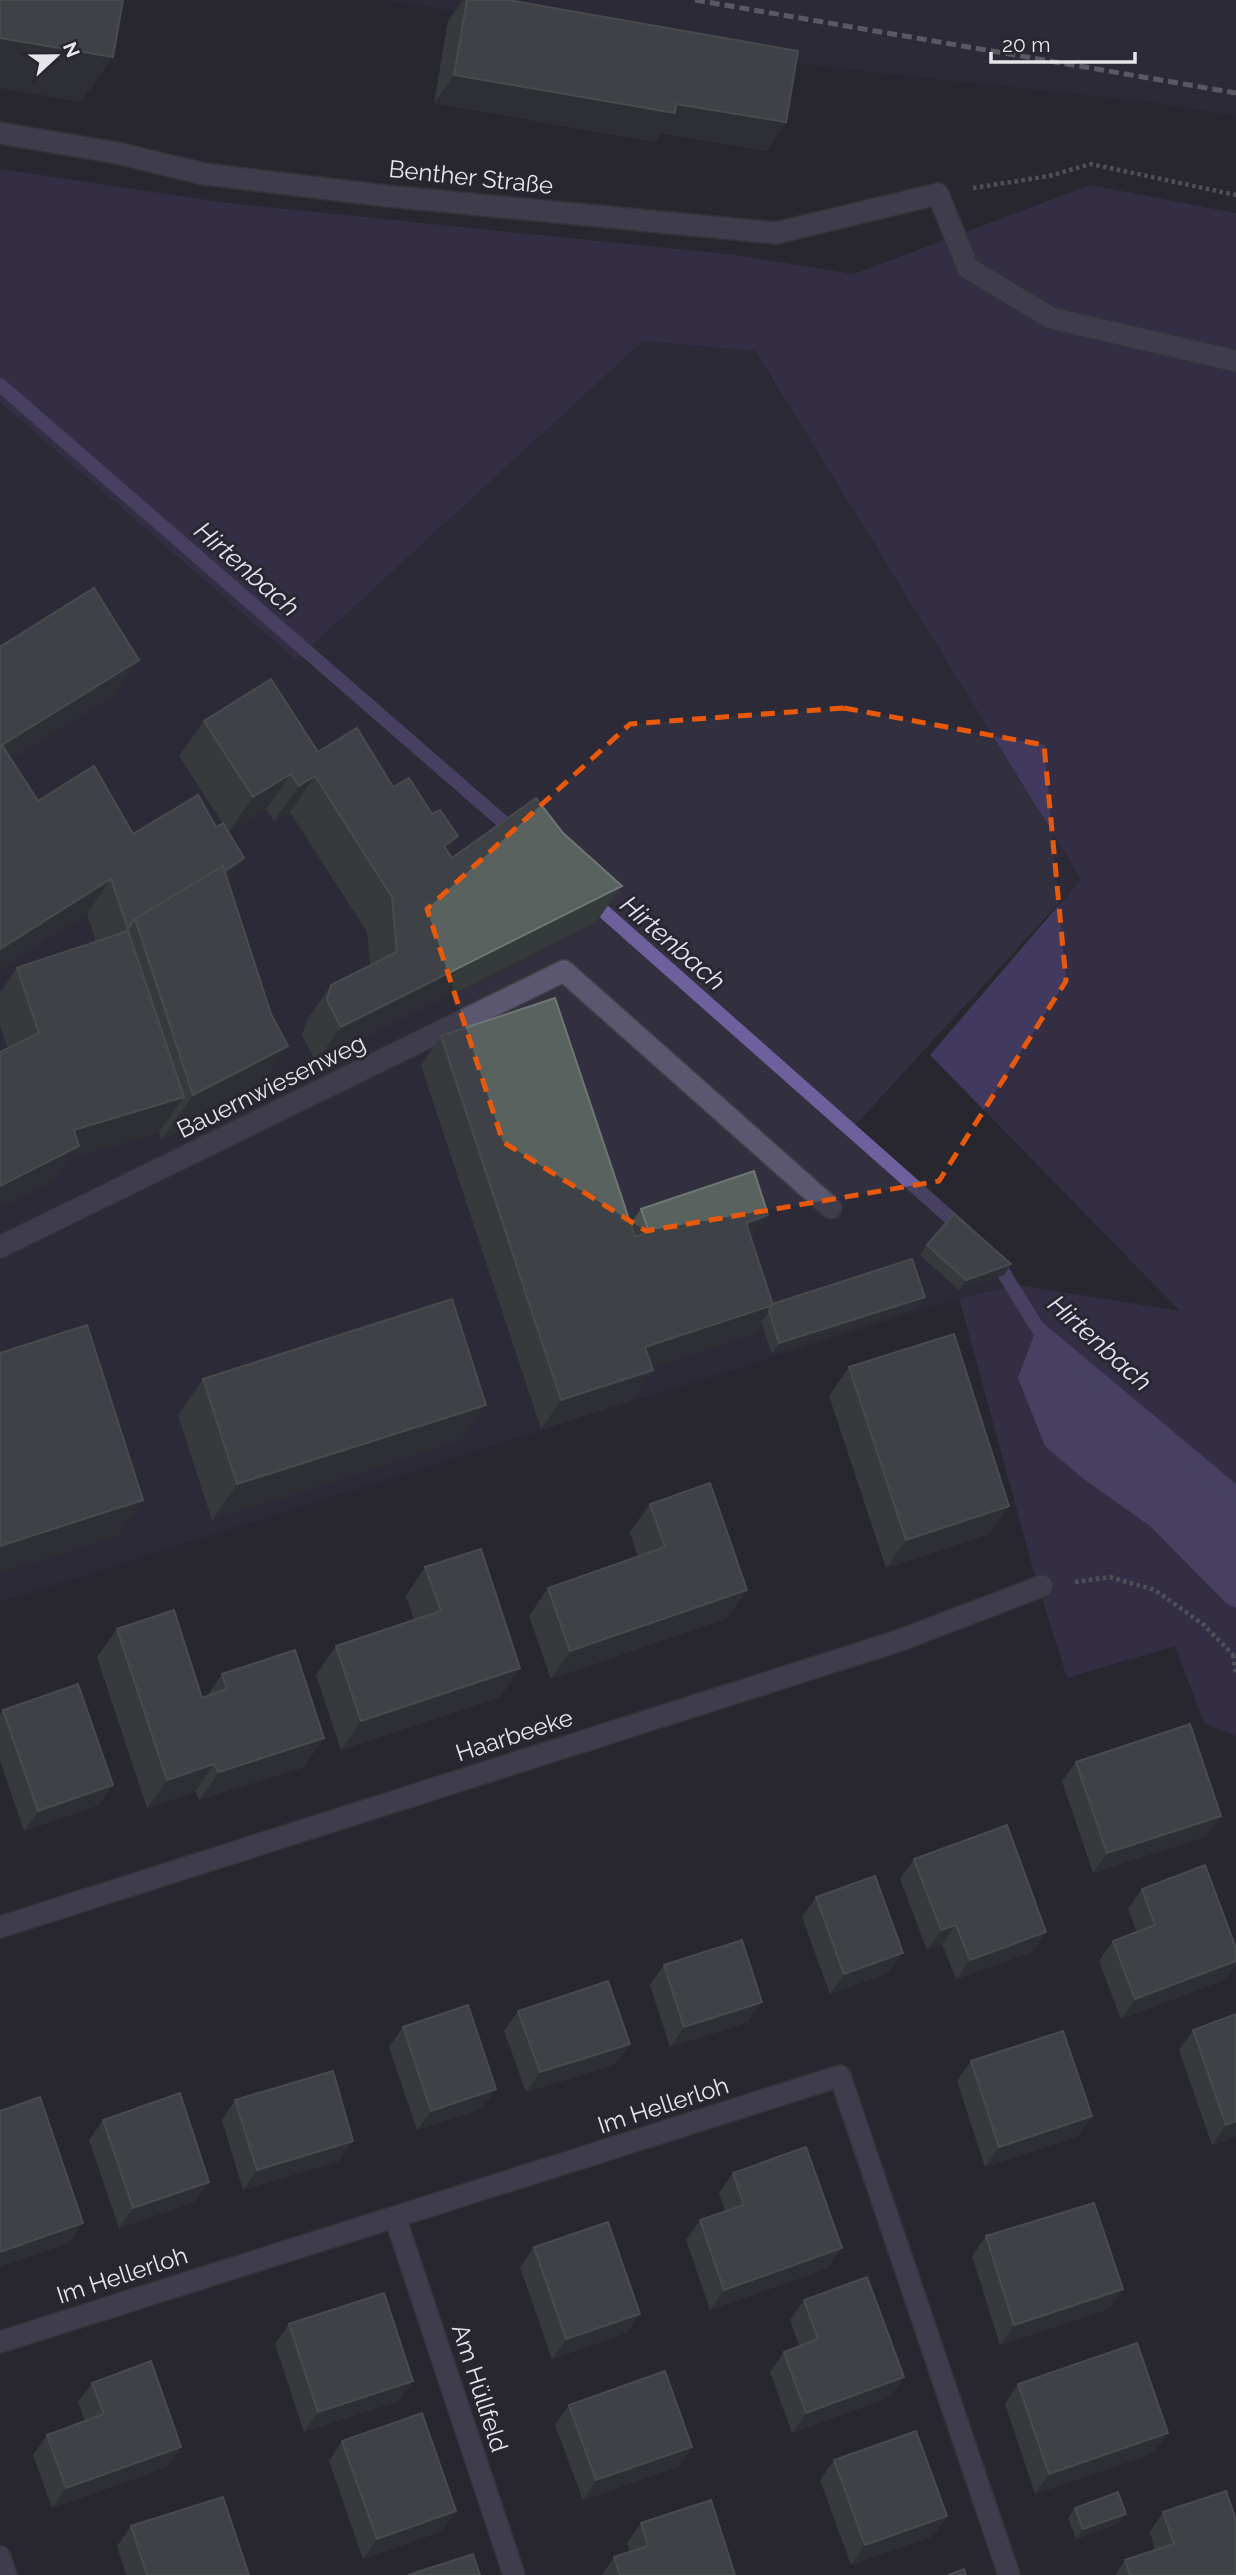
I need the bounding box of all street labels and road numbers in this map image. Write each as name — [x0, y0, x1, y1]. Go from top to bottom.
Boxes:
street label: Benther Straße — [387, 154, 555, 200]
street label: Bauernwiesenweg — [172, 1028, 370, 1144]
street label: Haarbeeke — [452, 1702, 576, 1768]
street label: Im Hellerloh — [594, 2070, 732, 2140]
street label: Im Hellerloh — [53, 2240, 191, 2310]
street label: Am Hüllfeld — [446, 2321, 514, 2455]

